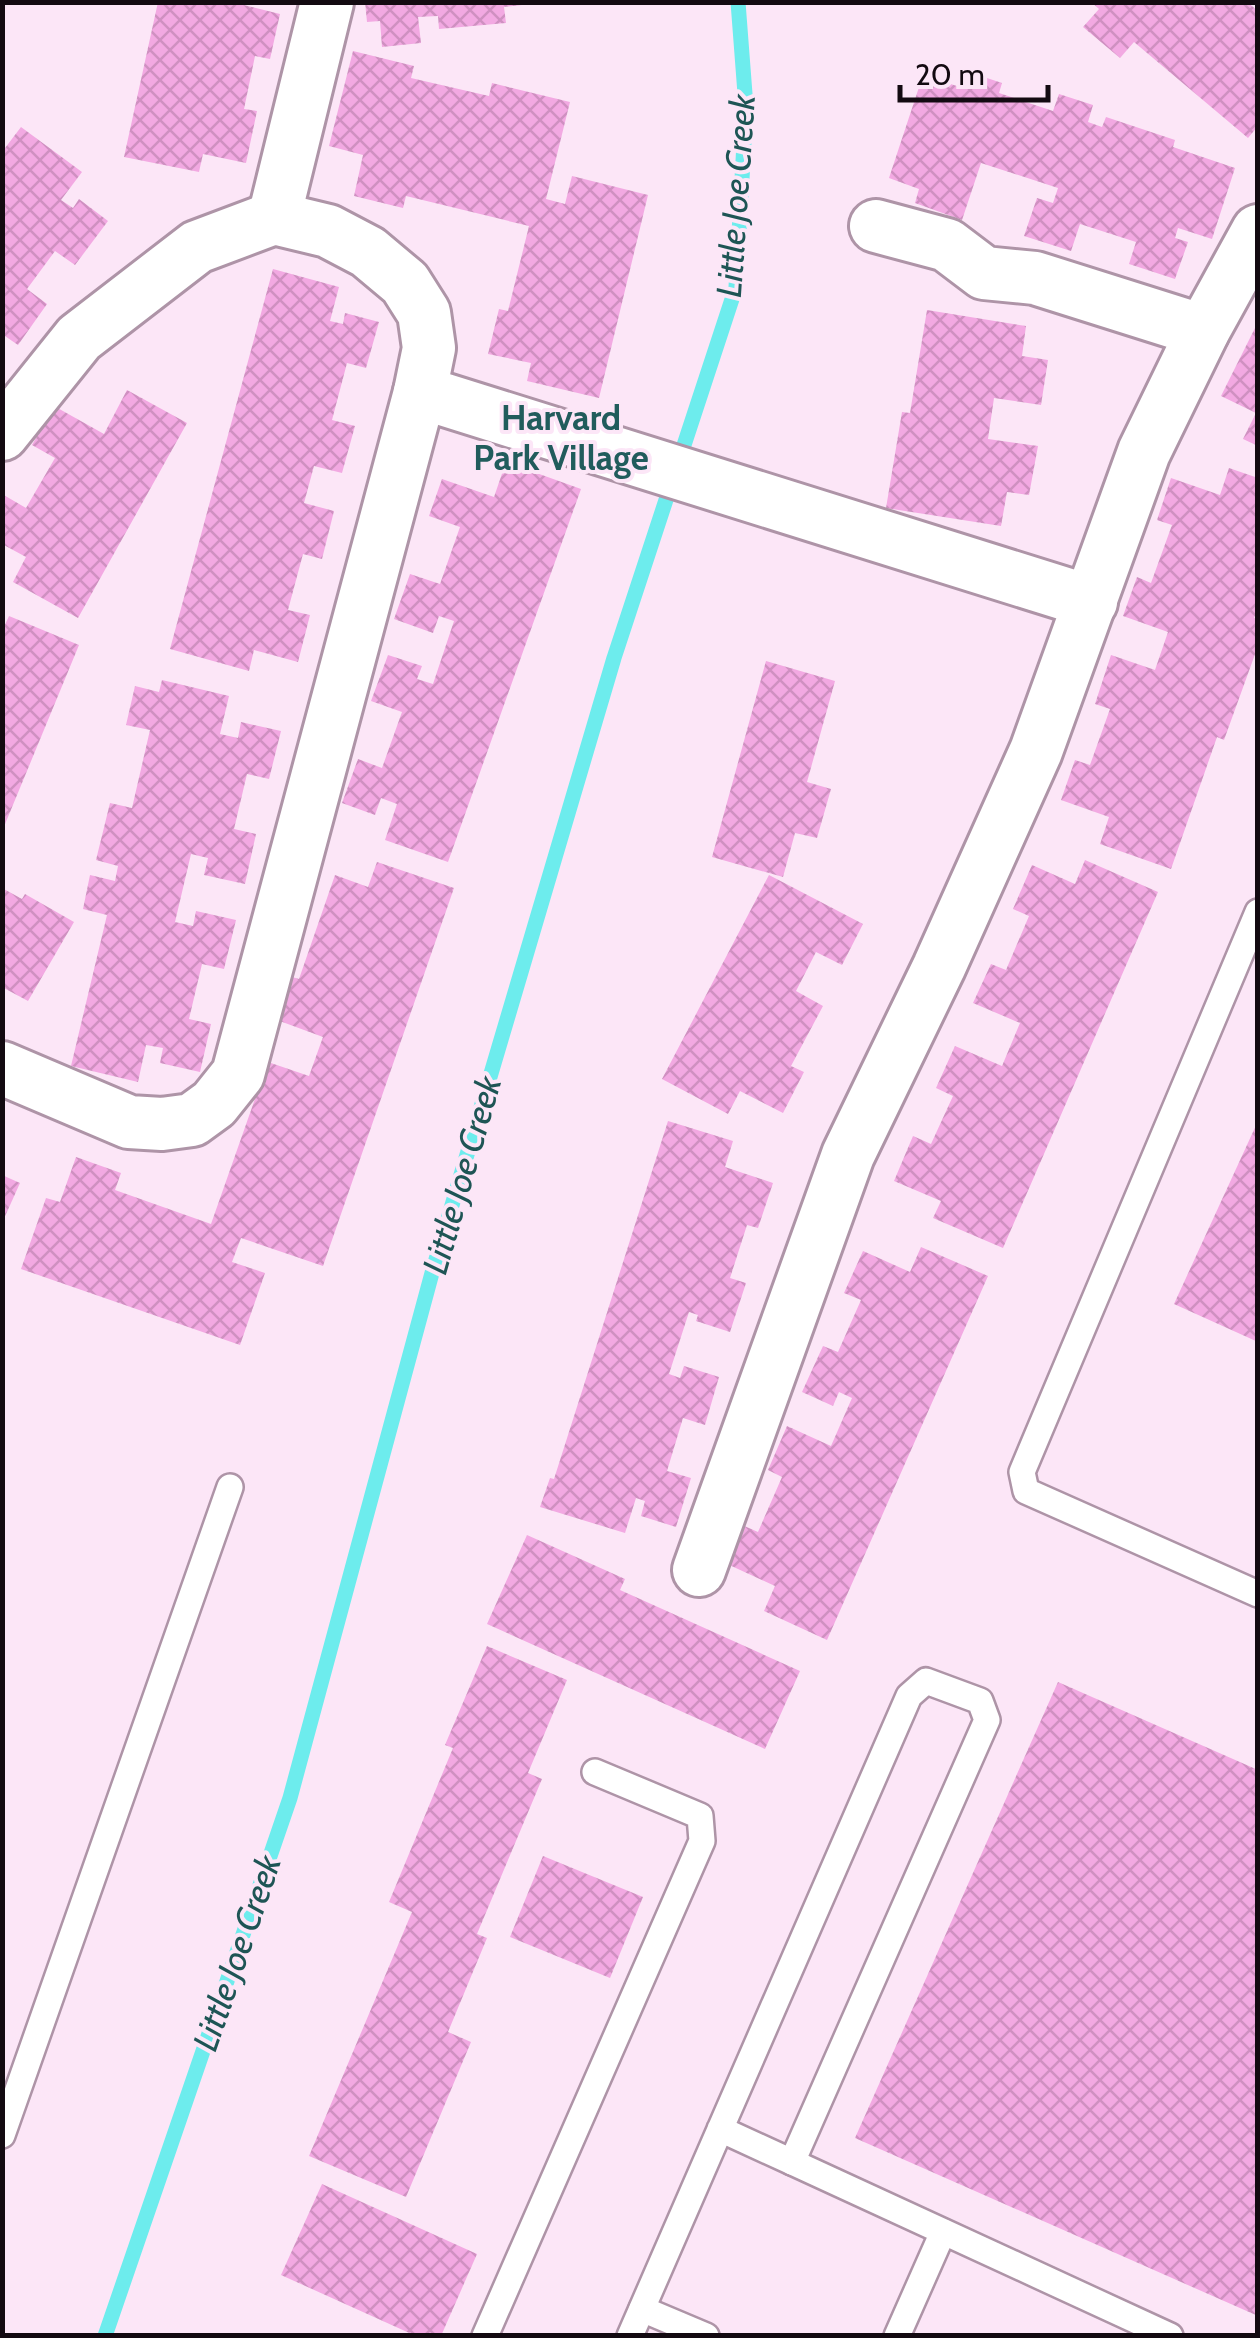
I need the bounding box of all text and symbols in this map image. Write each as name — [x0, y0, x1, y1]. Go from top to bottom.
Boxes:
scale bar — [900, 40, 1048, 102]
text: 20 m — [915, 56, 985, 93]
water label: Little Joe Creek — [707, 92, 764, 299]
district label: Harvard Park Village — [473, 396, 649, 479]
water label: Little Joe Creek — [413, 1070, 511, 1279]
water label: Little Joe Creek — [183, 1849, 290, 2056]

